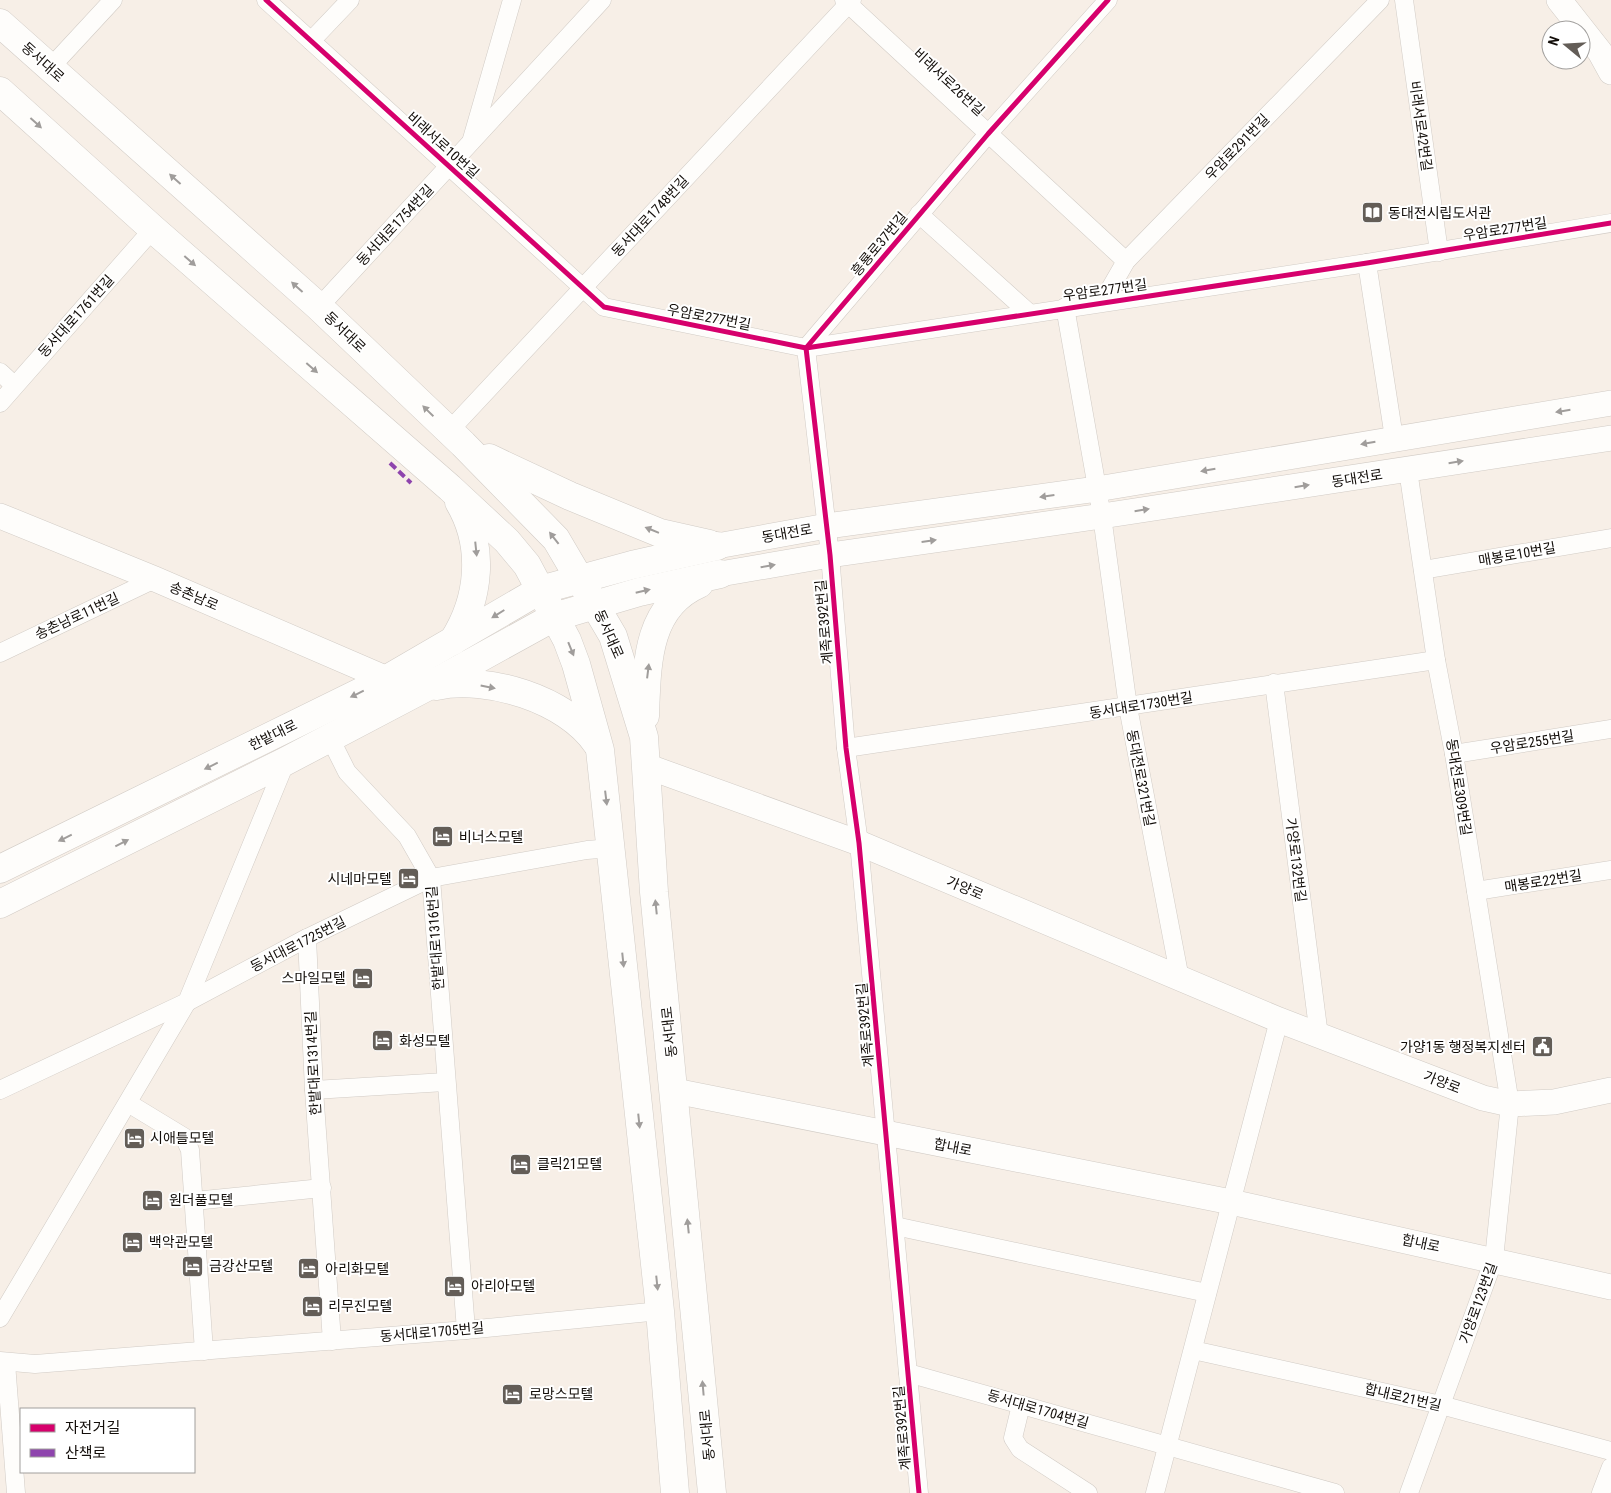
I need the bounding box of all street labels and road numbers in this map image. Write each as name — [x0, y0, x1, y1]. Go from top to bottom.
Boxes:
street label: 동서대로 — [18, 39, 68, 85]
street label: 비래서로26번길 — [910, 45, 988, 119]
street label: 비래서로42번길 — [1407, 80, 1435, 172]
street label: 비래서로10번길 — [404, 109, 482, 181]
street label: 우암로291번길 — [1202, 111, 1272, 183]
street label: 동서대로1748번길 — [608, 172, 692, 260]
street label: 동서대로1754번길 — [353, 181, 437, 269]
street label: 흥룡로37번길 — [848, 209, 910, 279]
street label: 우암로277번길 — [1462, 214, 1548, 244]
street label: 동서대로1761번길 — [35, 272, 117, 360]
street label: 우암로277번길 — [1062, 276, 1148, 304]
street label: 우암로277번길 — [666, 301, 752, 333]
street label: 동서대로 — [321, 308, 369, 356]
street label: 동대전로 — [1330, 466, 1384, 490]
street label: 동대전로 — [760, 521, 814, 545]
street label: 매봉로10번길 — [1477, 539, 1557, 569]
street label: 송촌남로 — [167, 579, 221, 613]
street label: 계족로392번길 — [812, 579, 836, 665]
street label: 송촌남로11번길 — [32, 589, 122, 643]
street label: 동서대로 — [591, 607, 627, 661]
street label: 동서대로1730번길 — [1088, 689, 1194, 721]
street label: 한밭대로 — [246, 716, 300, 753]
street label: 우암로255번길 — [1489, 727, 1575, 757]
street label: 동대전로321번길 — [1124, 728, 1158, 828]
street label: 동대전로309번길 — [1443, 737, 1475, 837]
street label: 가양로132번길 — [1283, 817, 1309, 903]
street label: 매봉로22번길 — [1503, 867, 1583, 895]
street label: 가양로 — [944, 873, 986, 903]
street label: 한밭대로1316번길 — [423, 885, 447, 991]
street label: 동서대로1725번길 — [248, 913, 348, 975]
street label: 계족로392번길 — [853, 982, 877, 1068]
street label: 동서대로 — [658, 1005, 680, 1058]
street label: 한밭대로1314번길 — [302, 1010, 324, 1116]
street label: 가양로 — [1421, 1068, 1463, 1096]
street label: 합내로 — [933, 1135, 974, 1159]
street label: 합내로 — [1400, 1231, 1442, 1255]
street label: 가양로123번길 — [1456, 1260, 1500, 1346]
street label: 동서대로1705번길 — [379, 1319, 485, 1345]
street label: 합내로21번길 — [1363, 1380, 1443, 1414]
street label: 계족로392번길 — [890, 1385, 914, 1471]
street label: 동서대로1704번길 — [985, 1387, 1091, 1431]
street label: 동서대로 — [697, 1409, 717, 1461]

